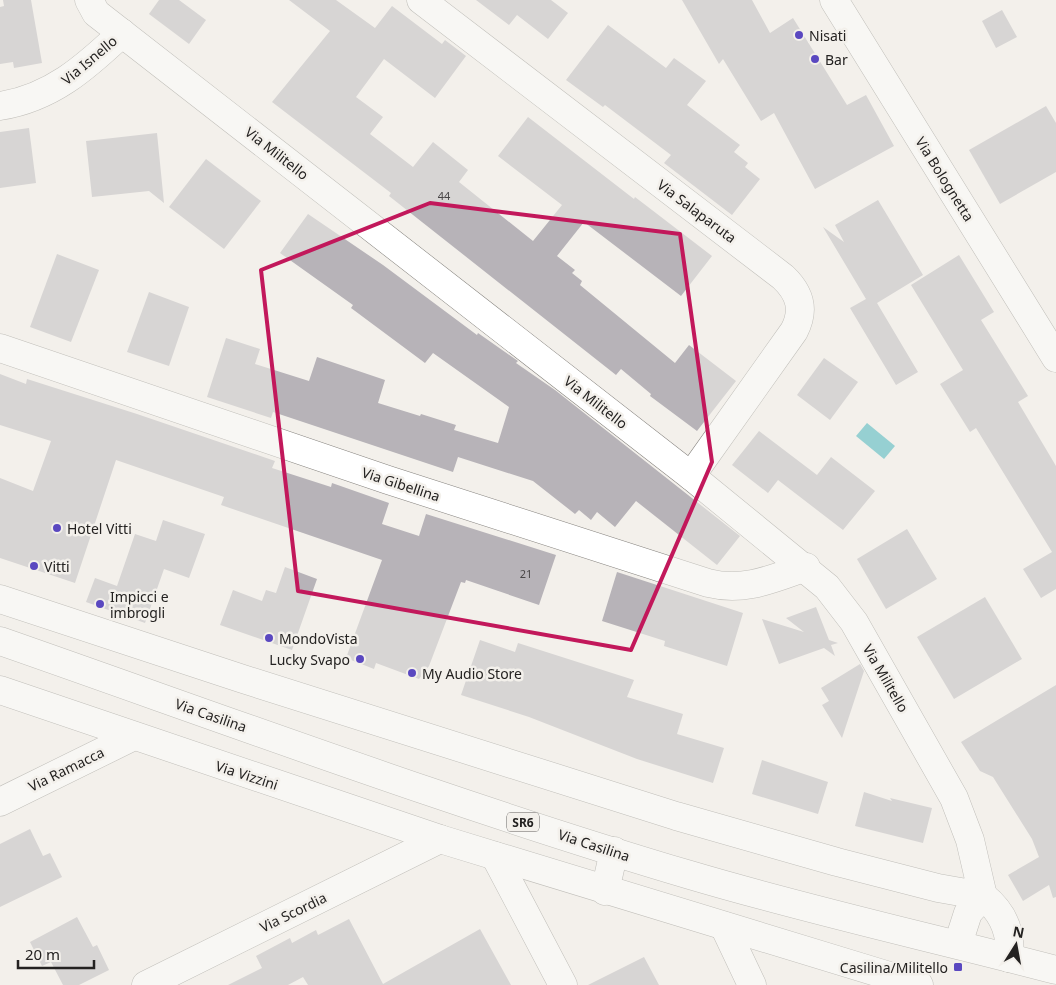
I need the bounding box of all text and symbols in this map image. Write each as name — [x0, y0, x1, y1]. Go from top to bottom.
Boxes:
place label: Nisati — [809, 26, 846, 45]
marker: Nisati — [793, 29, 805, 41]
street label: Via Isnello — [57, 31, 121, 89]
place label: Bar — [825, 50, 848, 69]
marker: Bar — [809, 53, 821, 65]
street label: Via Militello — [241, 122, 313, 184]
street label: Via Bolognetta — [911, 133, 979, 225]
street label: Via Salaparuta — [654, 175, 740, 247]
house number: 44 — [438, 188, 451, 203]
street label: Via Militello — [560, 371, 632, 433]
street label: Via Gibellina — [359, 462, 443, 506]
place label: Hotel Vitti — [67, 519, 132, 538]
marker: Hotel Vitti — [51, 522, 63, 534]
place label: Vitti — [44, 557, 70, 576]
marker: Vitti — [28, 560, 40, 572]
house number: 21 — [520, 566, 532, 581]
place label: Impicci e imbrogli — [110, 587, 169, 622]
marker: Impicci e imbrogli — [94, 598, 106, 610]
place label: MondoVista — [279, 629, 358, 648]
marker: MondoVista — [263, 632, 275, 644]
street label: Via Militello — [859, 640, 913, 716]
place label: Lucky Svapo — [269, 650, 350, 669]
marker: Lucky Svapo — [354, 653, 366, 665]
place label: My Audio Store — [422, 664, 522, 683]
marker: My Audio Store — [406, 667, 418, 679]
street label: Via Casilina — [173, 694, 249, 736]
street label: Via Ramacca — [25, 742, 107, 796]
street label: Via Vizzini — [213, 756, 281, 794]
road number: SR6 — [507, 812, 539, 832]
street label: Via Casilina — [556, 824, 632, 866]
street label: Via Scordia — [256, 888, 330, 936]
north arrow — [991, 920, 1041, 970]
text: N — [1011, 921, 1026, 942]
scale bar — [18, 938, 94, 970]
text: 20 m — [25, 944, 60, 964]
place label: Casilina/Militello — [840, 958, 948, 977]
marker: Casilina/Militello — [952, 961, 964, 973]

